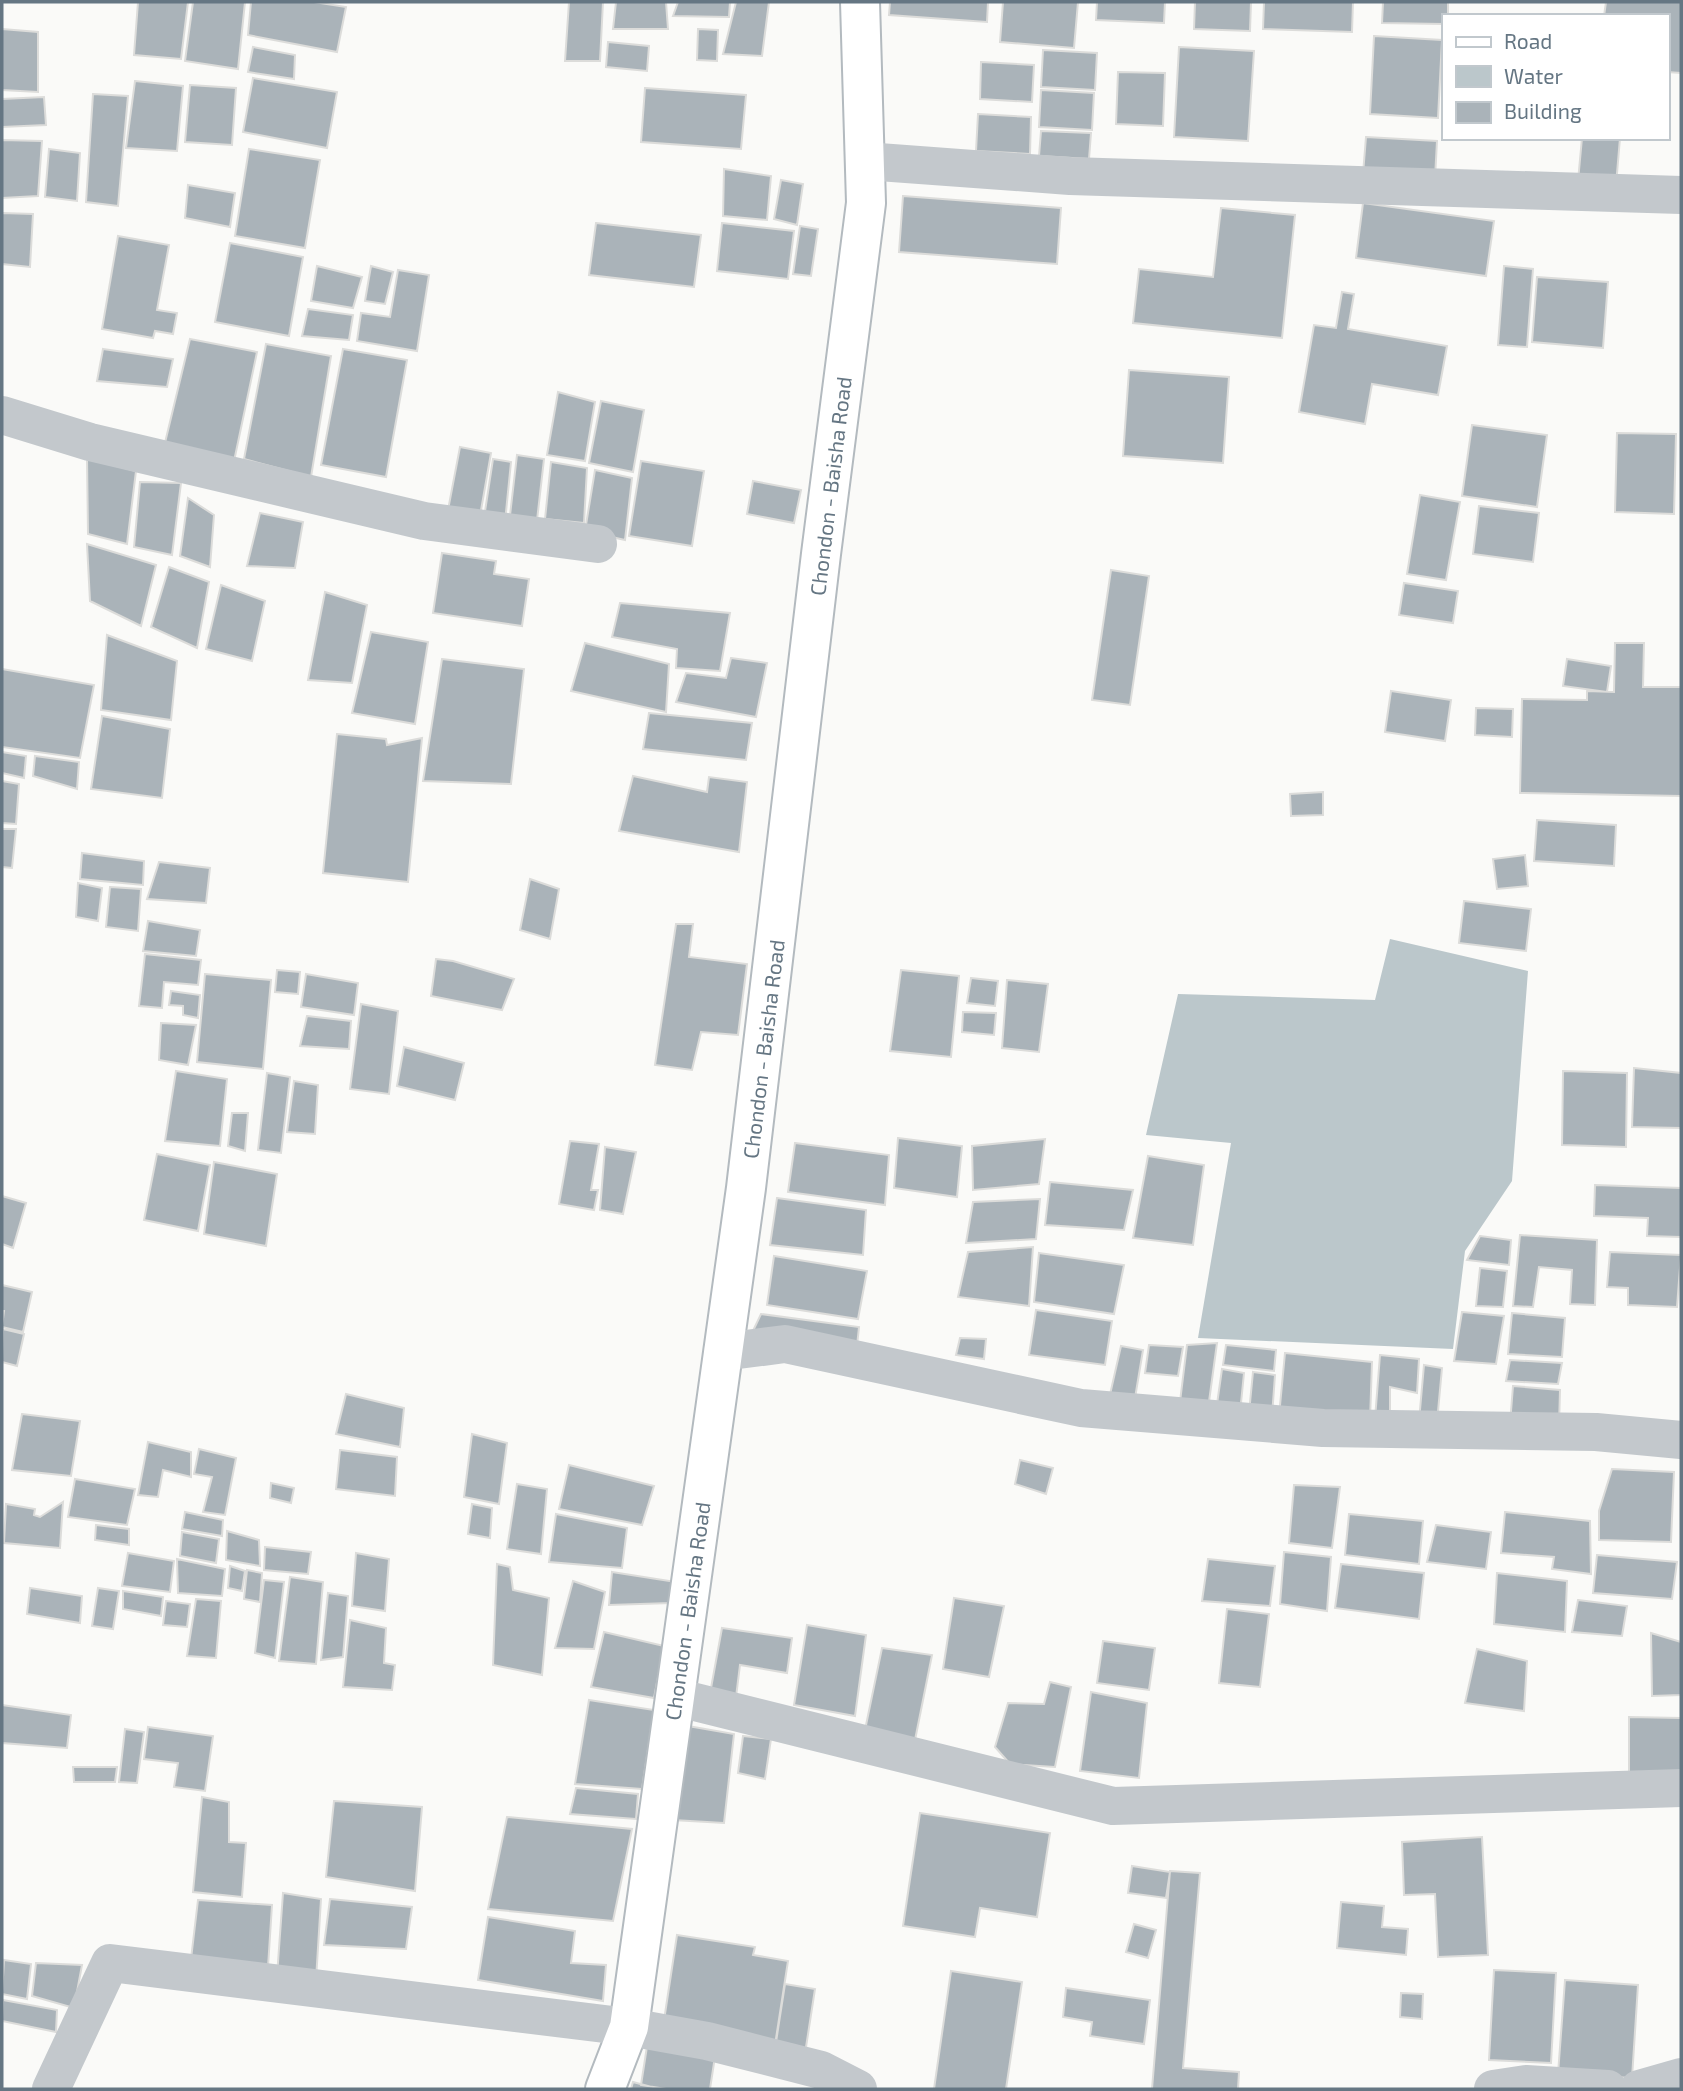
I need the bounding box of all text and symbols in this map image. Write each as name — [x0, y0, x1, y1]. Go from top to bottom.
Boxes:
legend — [1442, 14, 1669, 140]
text: Road — [1504, 28, 1552, 53]
text: Water — [1504, 63, 1563, 88]
text: Building — [1504, 98, 1582, 123]
street label: Chondon - Baisha Road — [804, 375, 856, 597]
street label: Chondon - Baisha Road — [737, 938, 789, 1160]
street label: Chondon - Baisha Road — [659, 1500, 715, 1722]

